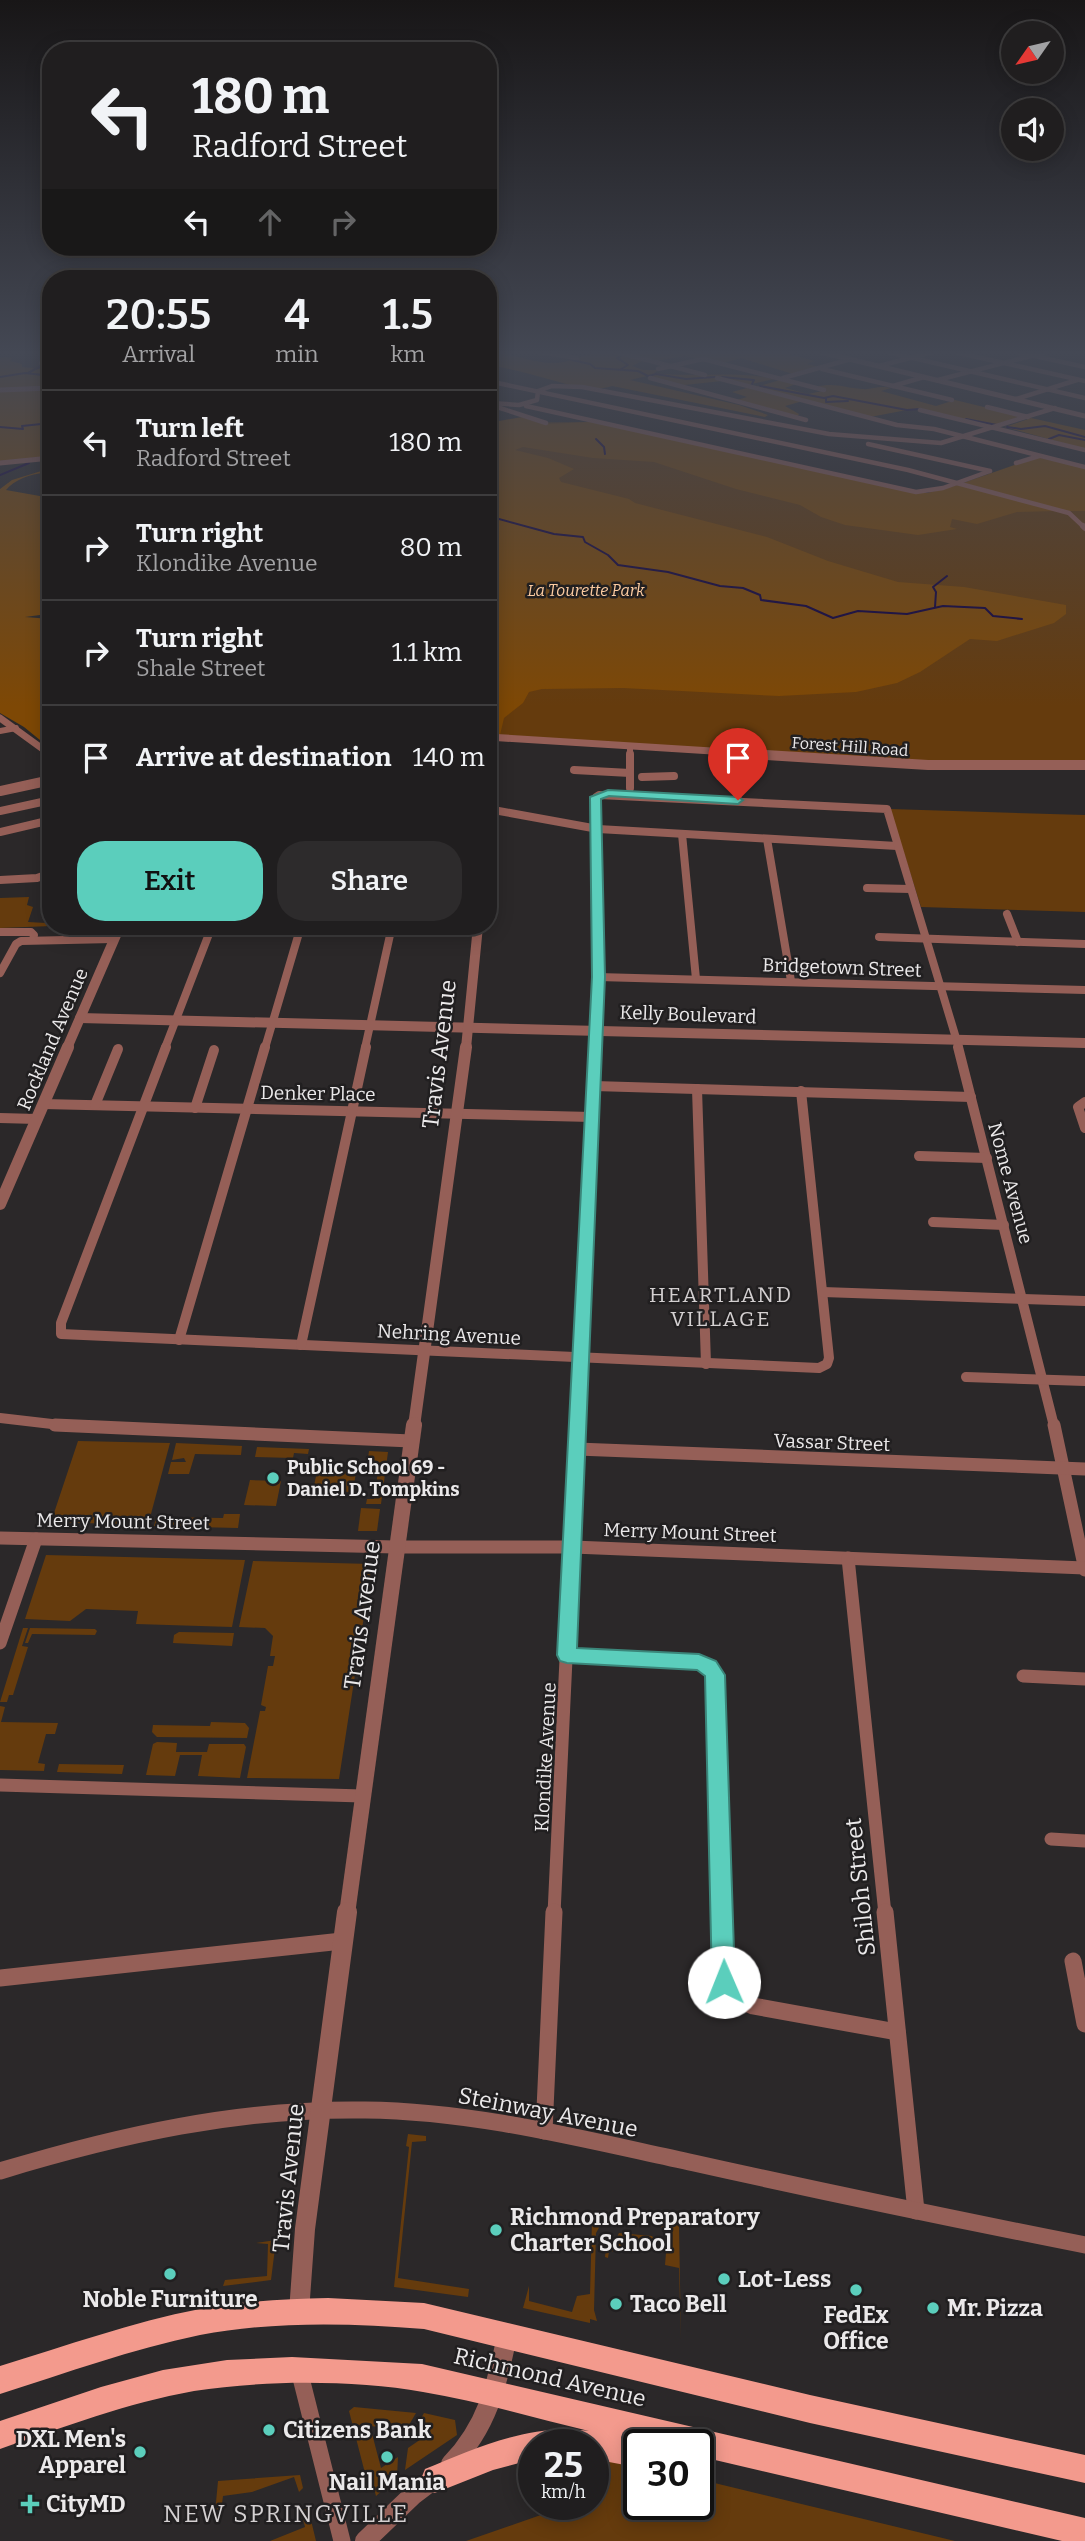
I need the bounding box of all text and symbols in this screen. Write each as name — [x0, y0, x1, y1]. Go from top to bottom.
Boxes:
north arrow — [1001, 21, 1064, 84]
map controls — [1001, 21, 1064, 161]
text: 180 m — [192, 67, 329, 126]
icon: left — [77, 70, 168, 161]
button: sound — [1001, 98, 1064, 161]
text: Radford Street — [192, 127, 407, 165]
icon: left — [178, 203, 216, 241]
icon: ahead — [251, 203, 289, 241]
icon: right — [324, 203, 362, 241]
text: 20:55 — [106, 290, 211, 340]
text: 4 — [284, 290, 310, 340]
text: 1.5 — [383, 290, 433, 340]
text: Arrival — [122, 340, 195, 368]
text: min — [275, 340, 319, 368]
text: km — [391, 340, 425, 368]
text: Turn left — [136, 413, 244, 444]
icon: left — [77, 424, 115, 462]
text: 180 m — [389, 427, 462, 458]
text: Radford Street — [136, 444, 291, 472]
text: Turn right — [136, 518, 263, 549]
icon: right — [77, 529, 115, 567]
text: 80 m — [400, 532, 462, 563]
text: Klondike Avenue — [136, 549, 318, 577]
park label: La Tourette Park — [527, 581, 645, 600]
text: Turn right — [136, 623, 263, 654]
icon: right — [77, 634, 115, 672]
text: 1.1 km — [392, 637, 462, 668]
text: Shale Street — [136, 654, 265, 682]
pin — [708, 728, 768, 800]
street label: Forest Hill Road — [791, 733, 910, 760]
icon: arrive — [77, 739, 115, 777]
icon: arrive — [719, 739, 757, 777]
text: Arrive at destination — [136, 742, 391, 773]
text: 140 m — [412, 742, 485, 773]
button: Exit — [77, 841, 263, 921]
button: Share — [277, 841, 462, 921]
street label: Bridgetown Street — [762, 953, 922, 982]
street label: Rockland Avenue — [12, 965, 93, 1114]
street label: Travis Avenue — [416, 978, 462, 1130]
street label: Kelly Boulevard — [619, 1001, 757, 1028]
street label: Denker Place — [260, 1081, 376, 1106]
street label: Nome Avenue — [983, 1120, 1038, 1246]
district label: HEARTLAND VILLAGE — [649, 1282, 793, 1332]
street label: Nehring Avenue — [376, 1319, 521, 1350]
street label: Vassar Street — [773, 1429, 891, 1456]
place label: Public School 69 - Daniel D. Tompkins — [287, 1456, 460, 1501]
marker: Public School 69 - Daniel D. Tompkins — [265, 1470, 281, 1486]
street label: Merry Mount Street — [36, 1508, 210, 1535]
street label: Merry Mount Street — [603, 1518, 777, 1547]
street label: Travis Avenue — [338, 1539, 386, 1691]
street label: Klondike Avenue — [530, 1682, 561, 1832]
street label: Shiloh Street — [839, 1817, 881, 1957]
position arrow — [687, 1945, 761, 2019]
street label: Steinway Avenue — [456, 2081, 640, 2143]
street label: Travis Avenue — [266, 2102, 310, 2254]
place label: Richmond Preparatory Charter School — [510, 2203, 760, 2257]
marker: Richmond Preparatory Charter School — [488, 2222, 504, 2238]
place label: Lot-Less — [738, 2265, 831, 2293]
marker: Noble Furniture — [162, 2266, 178, 2282]
marker: Lot-Less — [716, 2271, 732, 2287]
marker: FedEx Office — [848, 2282, 864, 2298]
place label: Noble Furniture — [82, 2285, 258, 2313]
place label: Taco Bell — [630, 2290, 727, 2318]
place label: Mr. Pizza — [947, 2294, 1043, 2322]
marker: Taco Bell — [608, 2296, 624, 2312]
marker: Mr. Pizza — [925, 2300, 941, 2316]
place label: FedEx Office — [823, 2301, 889, 2355]
street label: Richmond Avenue — [451, 2341, 649, 2413]
place label: Citizens Bank — [283, 2416, 432, 2444]
marker: Citizens Bank — [261, 2422, 277, 2438]
place label: DXL Men's Apparel — [16, 2425, 126, 2479]
speed limit sign: 30 — [623, 2429, 714, 2520]
marker: DXL Men's Apparel — [132, 2444, 148, 2460]
text: 25 — [544, 2444, 583, 2486]
marker: Nail Mania — [379, 2449, 395, 2465]
place label: Nail Mania — [329, 2468, 445, 2496]
text: km/h — [541, 2481, 586, 2503]
place label: CityMD — [46, 2490, 126, 2518]
marker: CityMD — [20, 2494, 40, 2514]
district label: NEW SPRINGVILLE — [163, 2500, 409, 2528]

